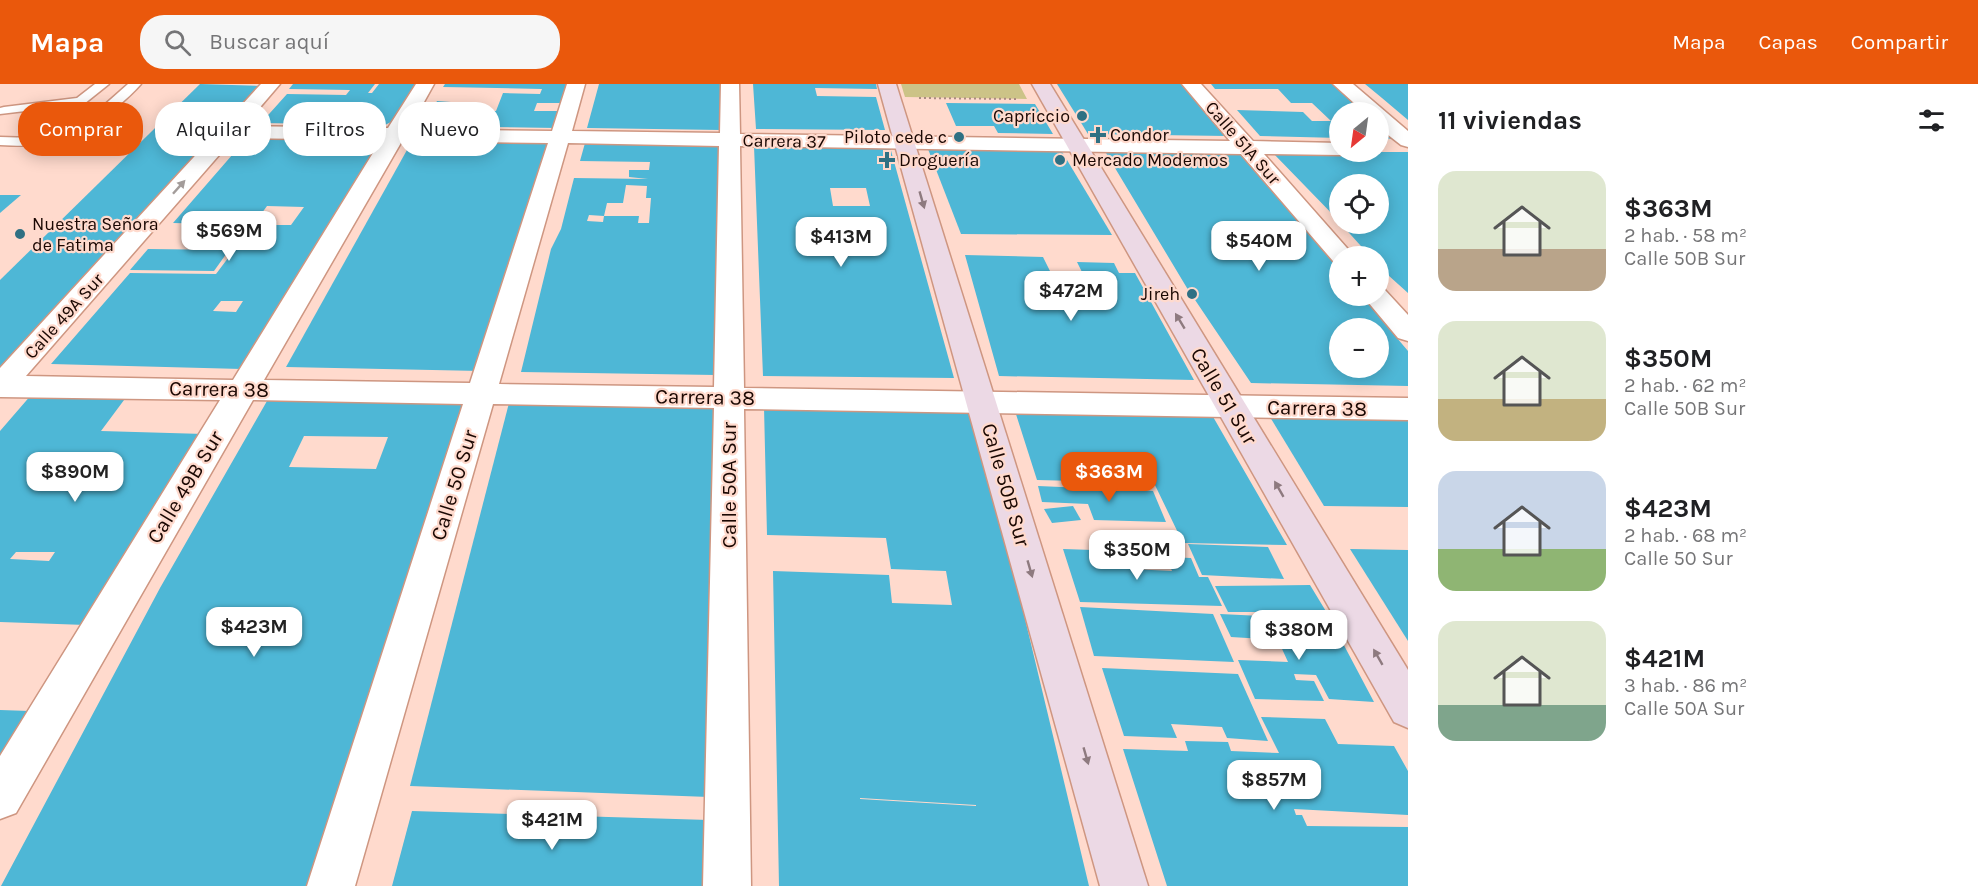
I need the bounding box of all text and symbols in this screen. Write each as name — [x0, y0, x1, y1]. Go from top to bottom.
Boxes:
search box — [140, 15, 560, 69]
text: Mapa — [30, 26, 104, 59]
icon: search — [161, 26, 194, 59]
text: Buscar aquí — [209, 29, 329, 55]
text: Mapa — [1672, 30, 1726, 54]
text: Capas — [1759, 30, 1818, 54]
text: Compartir — [1851, 30, 1948, 54]
street label: Calle 51A Sur — [1201, 97, 1286, 190]
chip: Comprar — [18, 102, 143, 156]
chip: Alquilar — [155, 102, 271, 156]
chip: Filtros — [283, 102, 386, 156]
chip: Nuevo — [398, 102, 500, 156]
north arrow — [1329, 102, 1389, 162]
map controls — [1329, 102, 1389, 378]
icon: filters — [1915, 104, 1948, 137]
place label: Capriccio — [993, 105, 1070, 127]
text: 11 viviendas — [1438, 105, 1582, 136]
marker: Capriccio — [1075, 109, 1089, 123]
place label: Condor — [1110, 124, 1169, 146]
place label: Piloto cede c — [844, 126, 947, 148]
marker: Condor — [1091, 128, 1105, 142]
street label: Carrera 37 — [742, 129, 826, 153]
marker: Piloto cede c — [952, 130, 966, 144]
place label: Droguería — [899, 149, 979, 171]
place label: Mercado Modemos — [1072, 149, 1228, 171]
marker: Droguería — [880, 153, 894, 167]
marker: Mercado Modemos — [1053, 153, 1067, 167]
button: locate — [1329, 174, 1389, 234]
one-way arrow — [172, 180, 185, 195]
one-way arrow — [918, 192, 927, 210]
text: $363M — [1624, 193, 1713, 224]
icon: home — [1486, 195, 1558, 267]
pin: $569M — [187, 211, 271, 262]
place label: Nuestra Señora de Fatima — [32, 213, 159, 256]
pin: $413M — [799, 217, 883, 268]
text: $569M — [195, 219, 263, 242]
pin: $540M — [1217, 221, 1301, 272]
text: 2 hab. · 58 m² — [1624, 224, 1747, 247]
text: $413M — [810, 225, 872, 248]
marker: Nuestra Señora de Fatima — [13, 227, 27, 241]
text: $540M — [1225, 229, 1293, 252]
button: + — [1329, 246, 1389, 306]
text: Calle 50B Sur — [1624, 247, 1745, 270]
street label: Calle 49A Sur — [20, 268, 109, 363]
pin: $472M — [1029, 271, 1113, 322]
text: $472M — [1038, 279, 1104, 302]
place label: Jireh — [1141, 283, 1180, 305]
marker: Jireh — [1185, 287, 1199, 301]
one-way arrow — [1175, 313, 1186, 329]
button: − — [1329, 318, 1389, 378]
street label: Calle 51 Sur — [1186, 343, 1263, 449]
text: $350M — [1624, 343, 1712, 374]
icon: home — [1486, 345, 1558, 417]
text: 2 hab. · 62 m² — [1624, 374, 1746, 397]
street label: Carrera 38 — [169, 376, 269, 402]
street label: Carrera 38 — [655, 384, 755, 410]
street label: Carrera 38 — [1267, 395, 1367, 421]
text: Calle 50B Sur — [1624, 397, 1745, 420]
street label: Calle 50B Sur — [977, 420, 1035, 550]
street label: Calle 50A Sur — [717, 421, 741, 548]
street label: Calle 49B Sur — [142, 426, 228, 548]
street label: Calle 50 Sur — [426, 426, 482, 543]
pin: $890M — [33, 452, 117, 503]
pin: $363M — [1067, 452, 1151, 503]
text: $890M — [40, 460, 110, 483]
text: $363M — [1075, 460, 1143, 483]
one-way arrow — [1274, 481, 1285, 497]
text: $423M — [1624, 493, 1712, 524]
icon: home — [1486, 495, 1558, 567]
text: 2 hab. · 68 m² — [1624, 524, 1747, 547]
pin: $350M — [1095, 530, 1179, 581]
text: $350M — [1103, 538, 1171, 561]
text: Calle 50 Sur — [1624, 547, 1733, 570]
one-way arrow — [1026, 560, 1036, 578]
pin: $423M — [212, 607, 296, 658]
pin: $380M — [1257, 610, 1341, 661]
text: $423M — [220, 615, 288, 638]
text: $380M — [1264, 618, 1334, 641]
text: $421M — [1624, 643, 1705, 674]
icon: home — [1486, 645, 1558, 717]
one-way arrow — [1373, 649, 1384, 665]
text: 3 hab. · 86 m² — [1624, 674, 1747, 697]
text: Calle 50A Sur — [1624, 697, 1744, 720]
one-way arrow — [1082, 747, 1091, 765]
pin: $857M — [1232, 760, 1316, 811]
text: $857M — [1241, 768, 1307, 791]
pin: $421M — [510, 800, 594, 851]
text: $421M — [521, 808, 583, 831]

